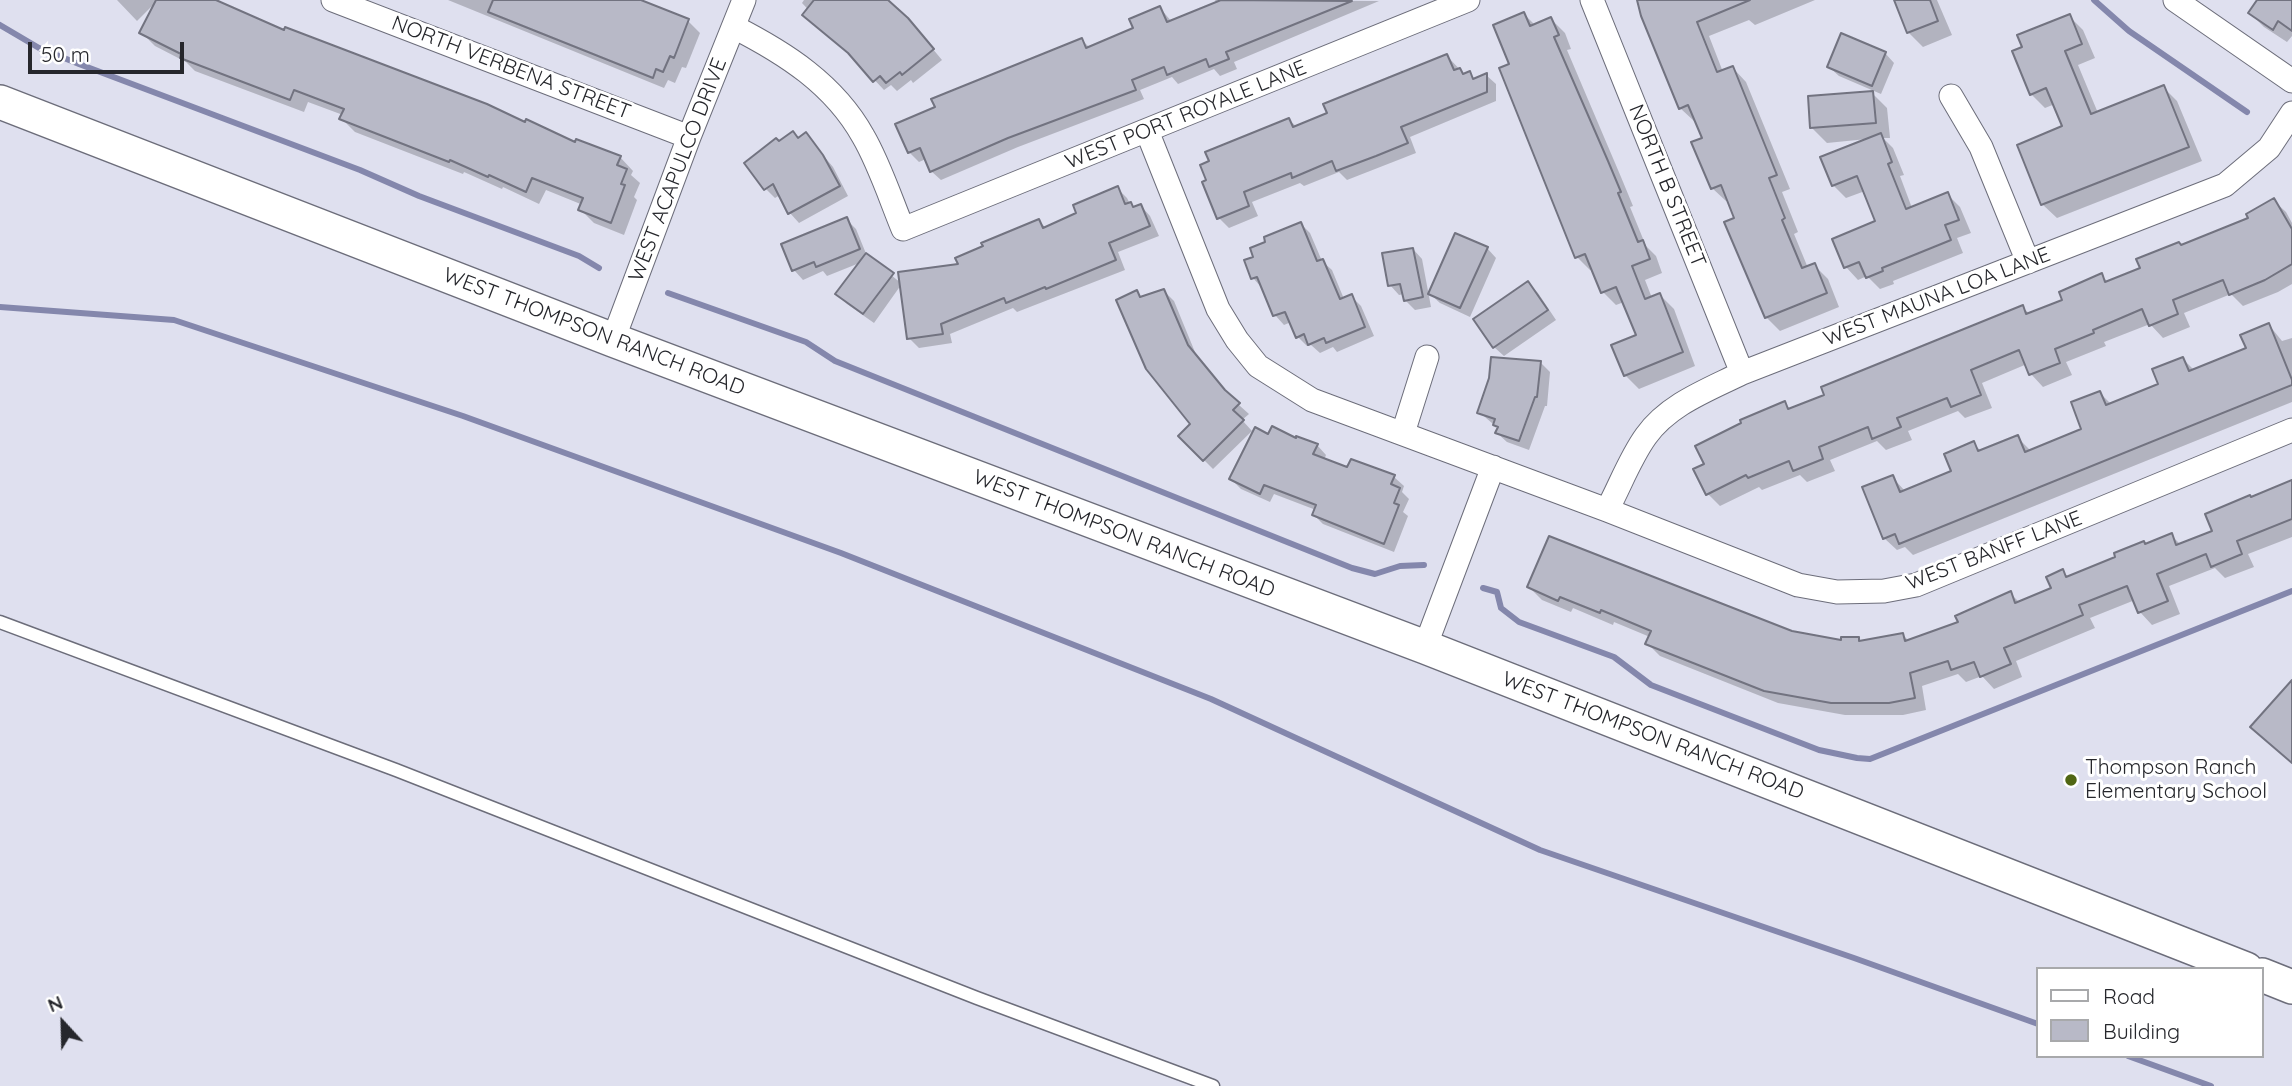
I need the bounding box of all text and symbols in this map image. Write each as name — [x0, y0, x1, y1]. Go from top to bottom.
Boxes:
street label: NORTH VERBENA STREET — [388, 11, 634, 125]
scale bar — [32, 28, 187, 72]
text: 50 m — [41, 41, 90, 67]
street label: WEST ACAPULCO DRIVE — [624, 55, 732, 285]
street label: WEST PORT ROYALE LANE — [1062, 55, 1310, 175]
street label: NORTH B STREET — [1623, 101, 1711, 271]
street label: WEST MAUNA LOA LANE — [1820, 242, 2054, 352]
street label: WEST THOMPSON RANCH ROAD — [440, 263, 748, 401]
street label: WEST THOMPSON RANCH ROAD — [970, 465, 1278, 603]
street label: WEST BANFF LANE — [1902, 506, 2086, 596]
street label: WEST THOMPSON RANCH ROAD — [1499, 667, 1807, 805]
place label: Thompson Ranch Elementary School — [2085, 755, 2267, 805]
marker: Thompson Ranch Elementary School — [2063, 772, 2079, 788]
legend — [2036, 967, 2264, 1058]
text: Road — [2103, 983, 2155, 1009]
north arrow — [28, 988, 98, 1058]
text: N — [44, 990, 66, 1017]
text: Building — [2103, 1018, 2180, 1044]

